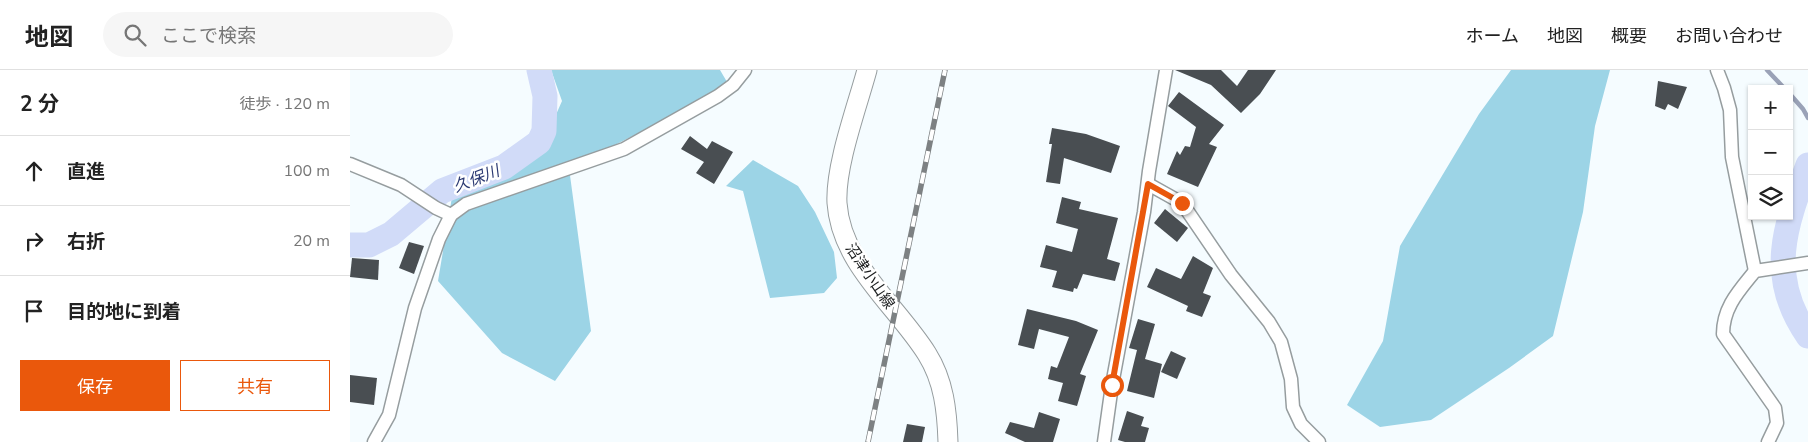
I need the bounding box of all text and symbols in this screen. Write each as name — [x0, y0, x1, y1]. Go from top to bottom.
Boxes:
search box — [103, 12, 453, 57]
text: 地図 — [25, 21, 73, 53]
icon: search — [121, 21, 149, 49]
text: ここで検索 — [161, 23, 256, 49]
text: ホーム — [1466, 24, 1519, 48]
text: 地図 — [1547, 24, 1583, 48]
text: 概要 — [1611, 24, 1647, 48]
text: お問い合わせ — [1675, 24, 1783, 48]
map controls — [1748, 85, 1793, 220]
button: + — [1748, 85, 1793, 130]
text: 2 分 — [20, 90, 59, 118]
text: 徒歩 · 120 m — [240, 93, 330, 115]
button: − — [1748, 130, 1793, 175]
icon: ahead — [20, 157, 48, 185]
text: 直進 — [67, 159, 105, 185]
water label: 久保川 — [450, 159, 505, 198]
text: 100 m — [283, 160, 330, 182]
button: layers — [1748, 175, 1793, 220]
route end — [1171, 192, 1194, 215]
icon: right — [20, 227, 48, 255]
text: 右折 — [67, 229, 105, 255]
text: 20 m — [293, 230, 330, 252]
street label: 沼津小山線 — [841, 239, 899, 313]
icon: arrive — [20, 297, 48, 325]
text: 目的地に到着 — [67, 299, 181, 325]
button: 保存 — [20, 360, 170, 411]
button: 共有 — [180, 360, 330, 411]
route start — [1101, 374, 1124, 397]

